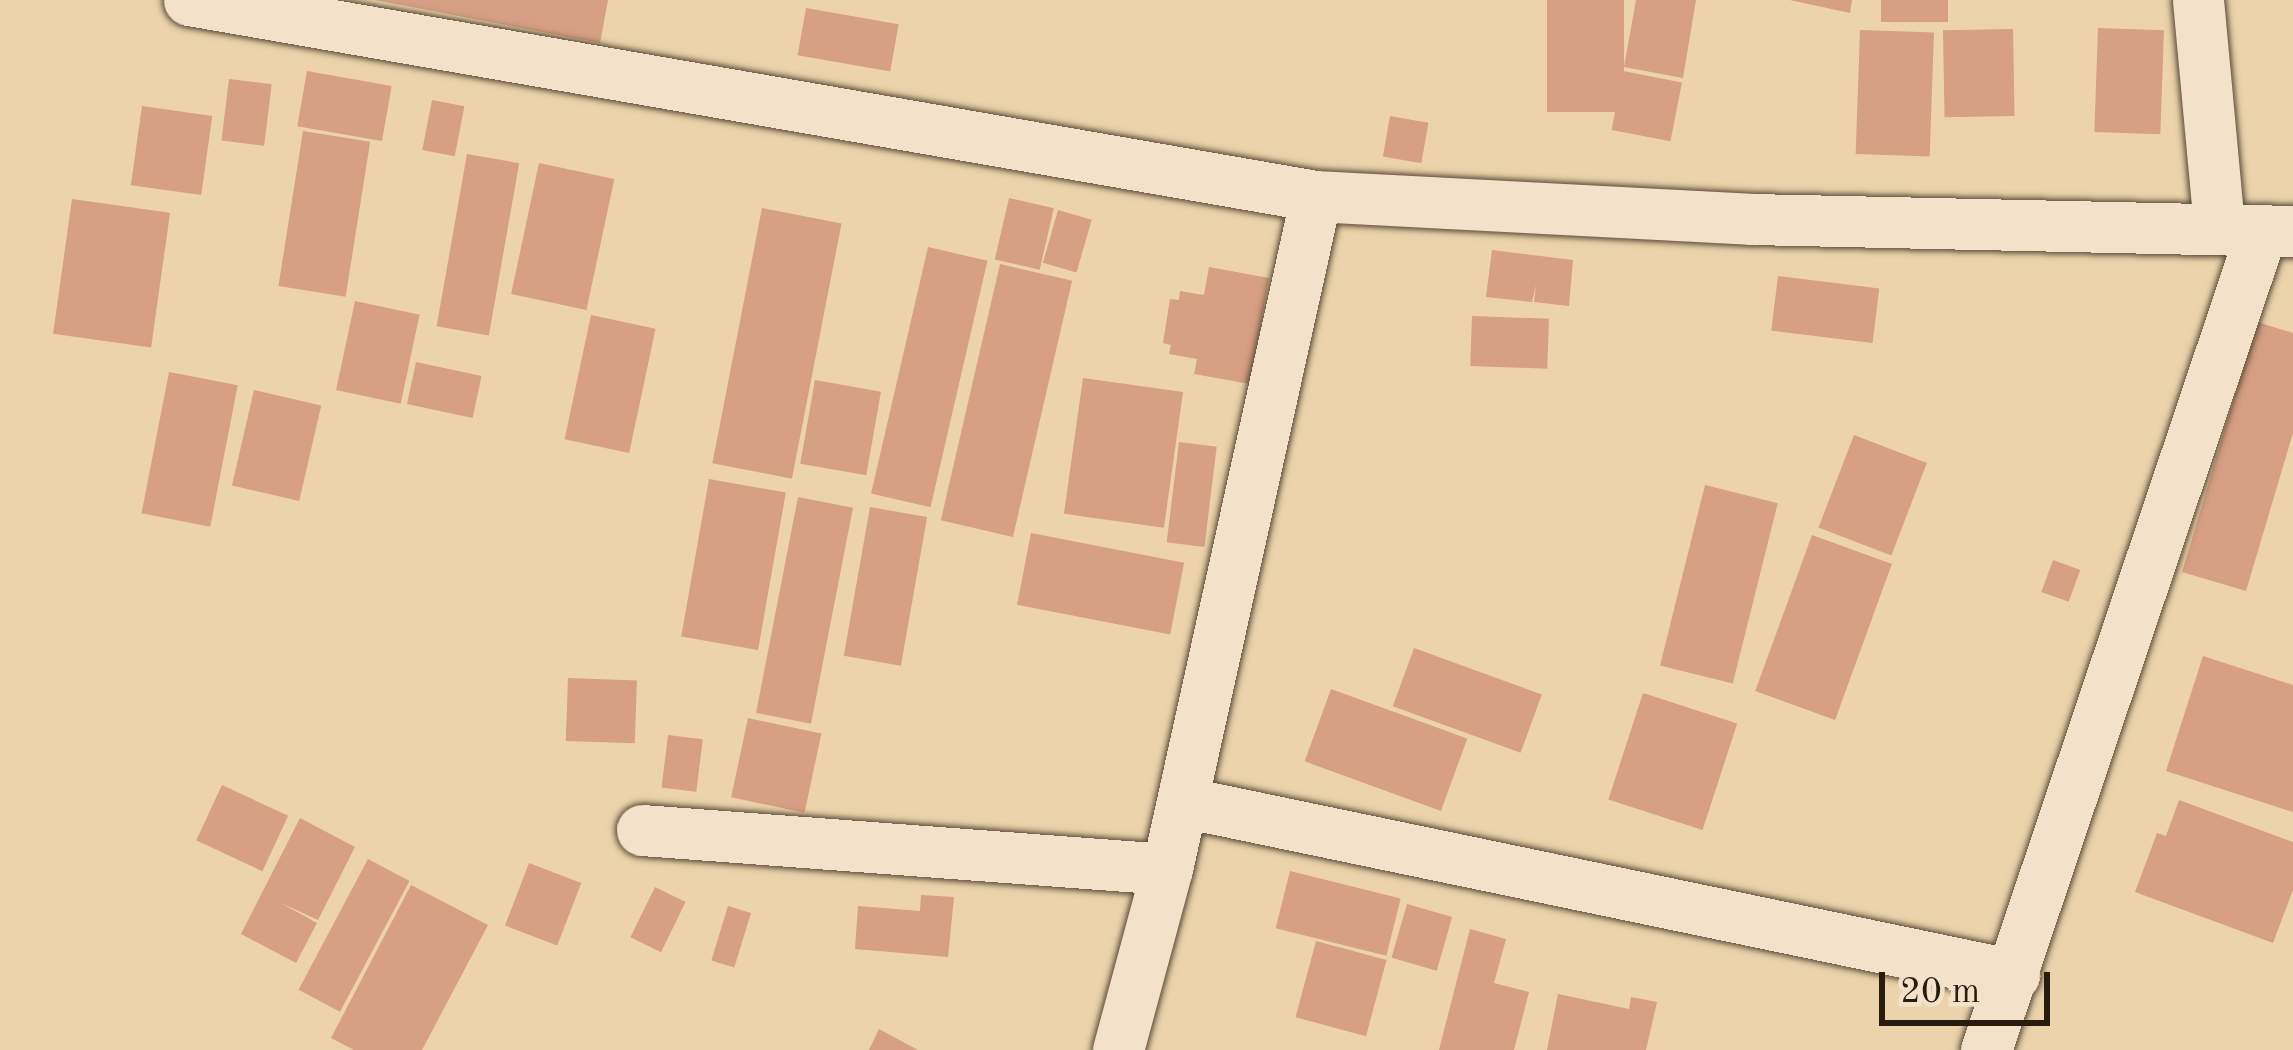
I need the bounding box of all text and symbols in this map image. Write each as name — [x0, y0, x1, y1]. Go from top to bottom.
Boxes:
scale bar — [1885, 948, 2056, 1022]
text: 20 m — [1900, 975, 1980, 1011]

